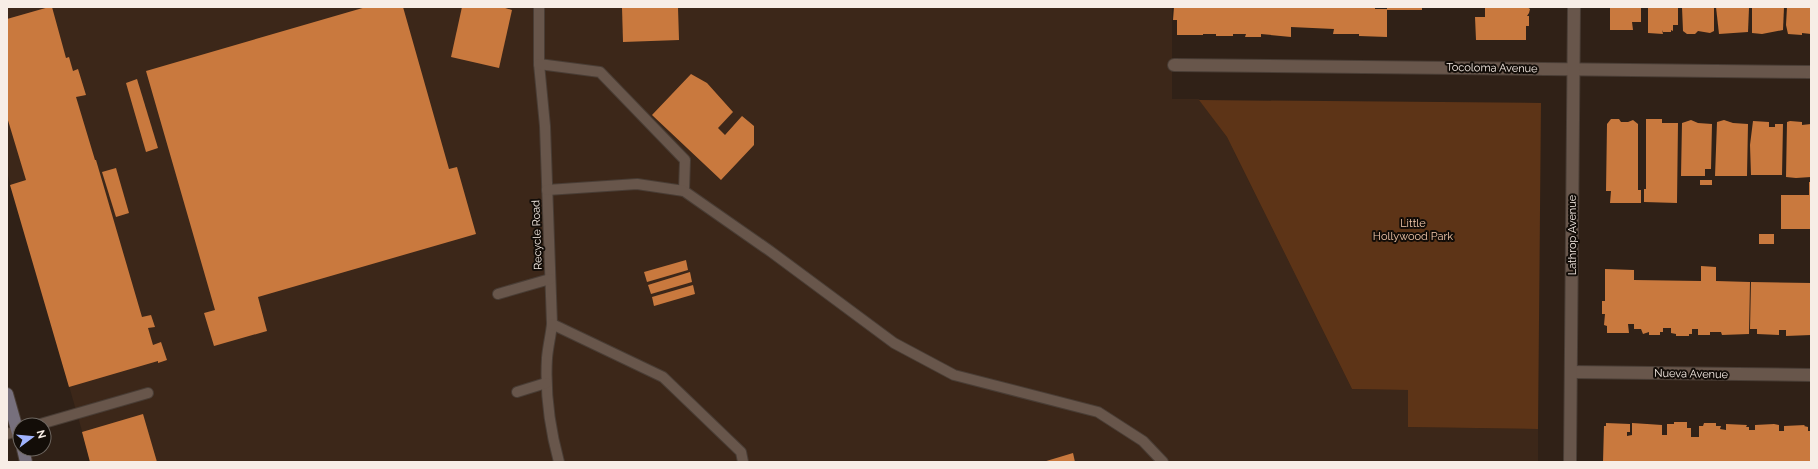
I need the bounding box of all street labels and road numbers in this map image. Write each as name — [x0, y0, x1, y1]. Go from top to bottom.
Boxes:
street label: Tocoloma Avenue — [1446, 61, 1538, 75]
street label: Lathrop Avenue — [1566, 194, 1579, 275]
street label: Recycle Road — [529, 200, 545, 270]
street label: Nueva Avenue — [1654, 367, 1729, 381]

